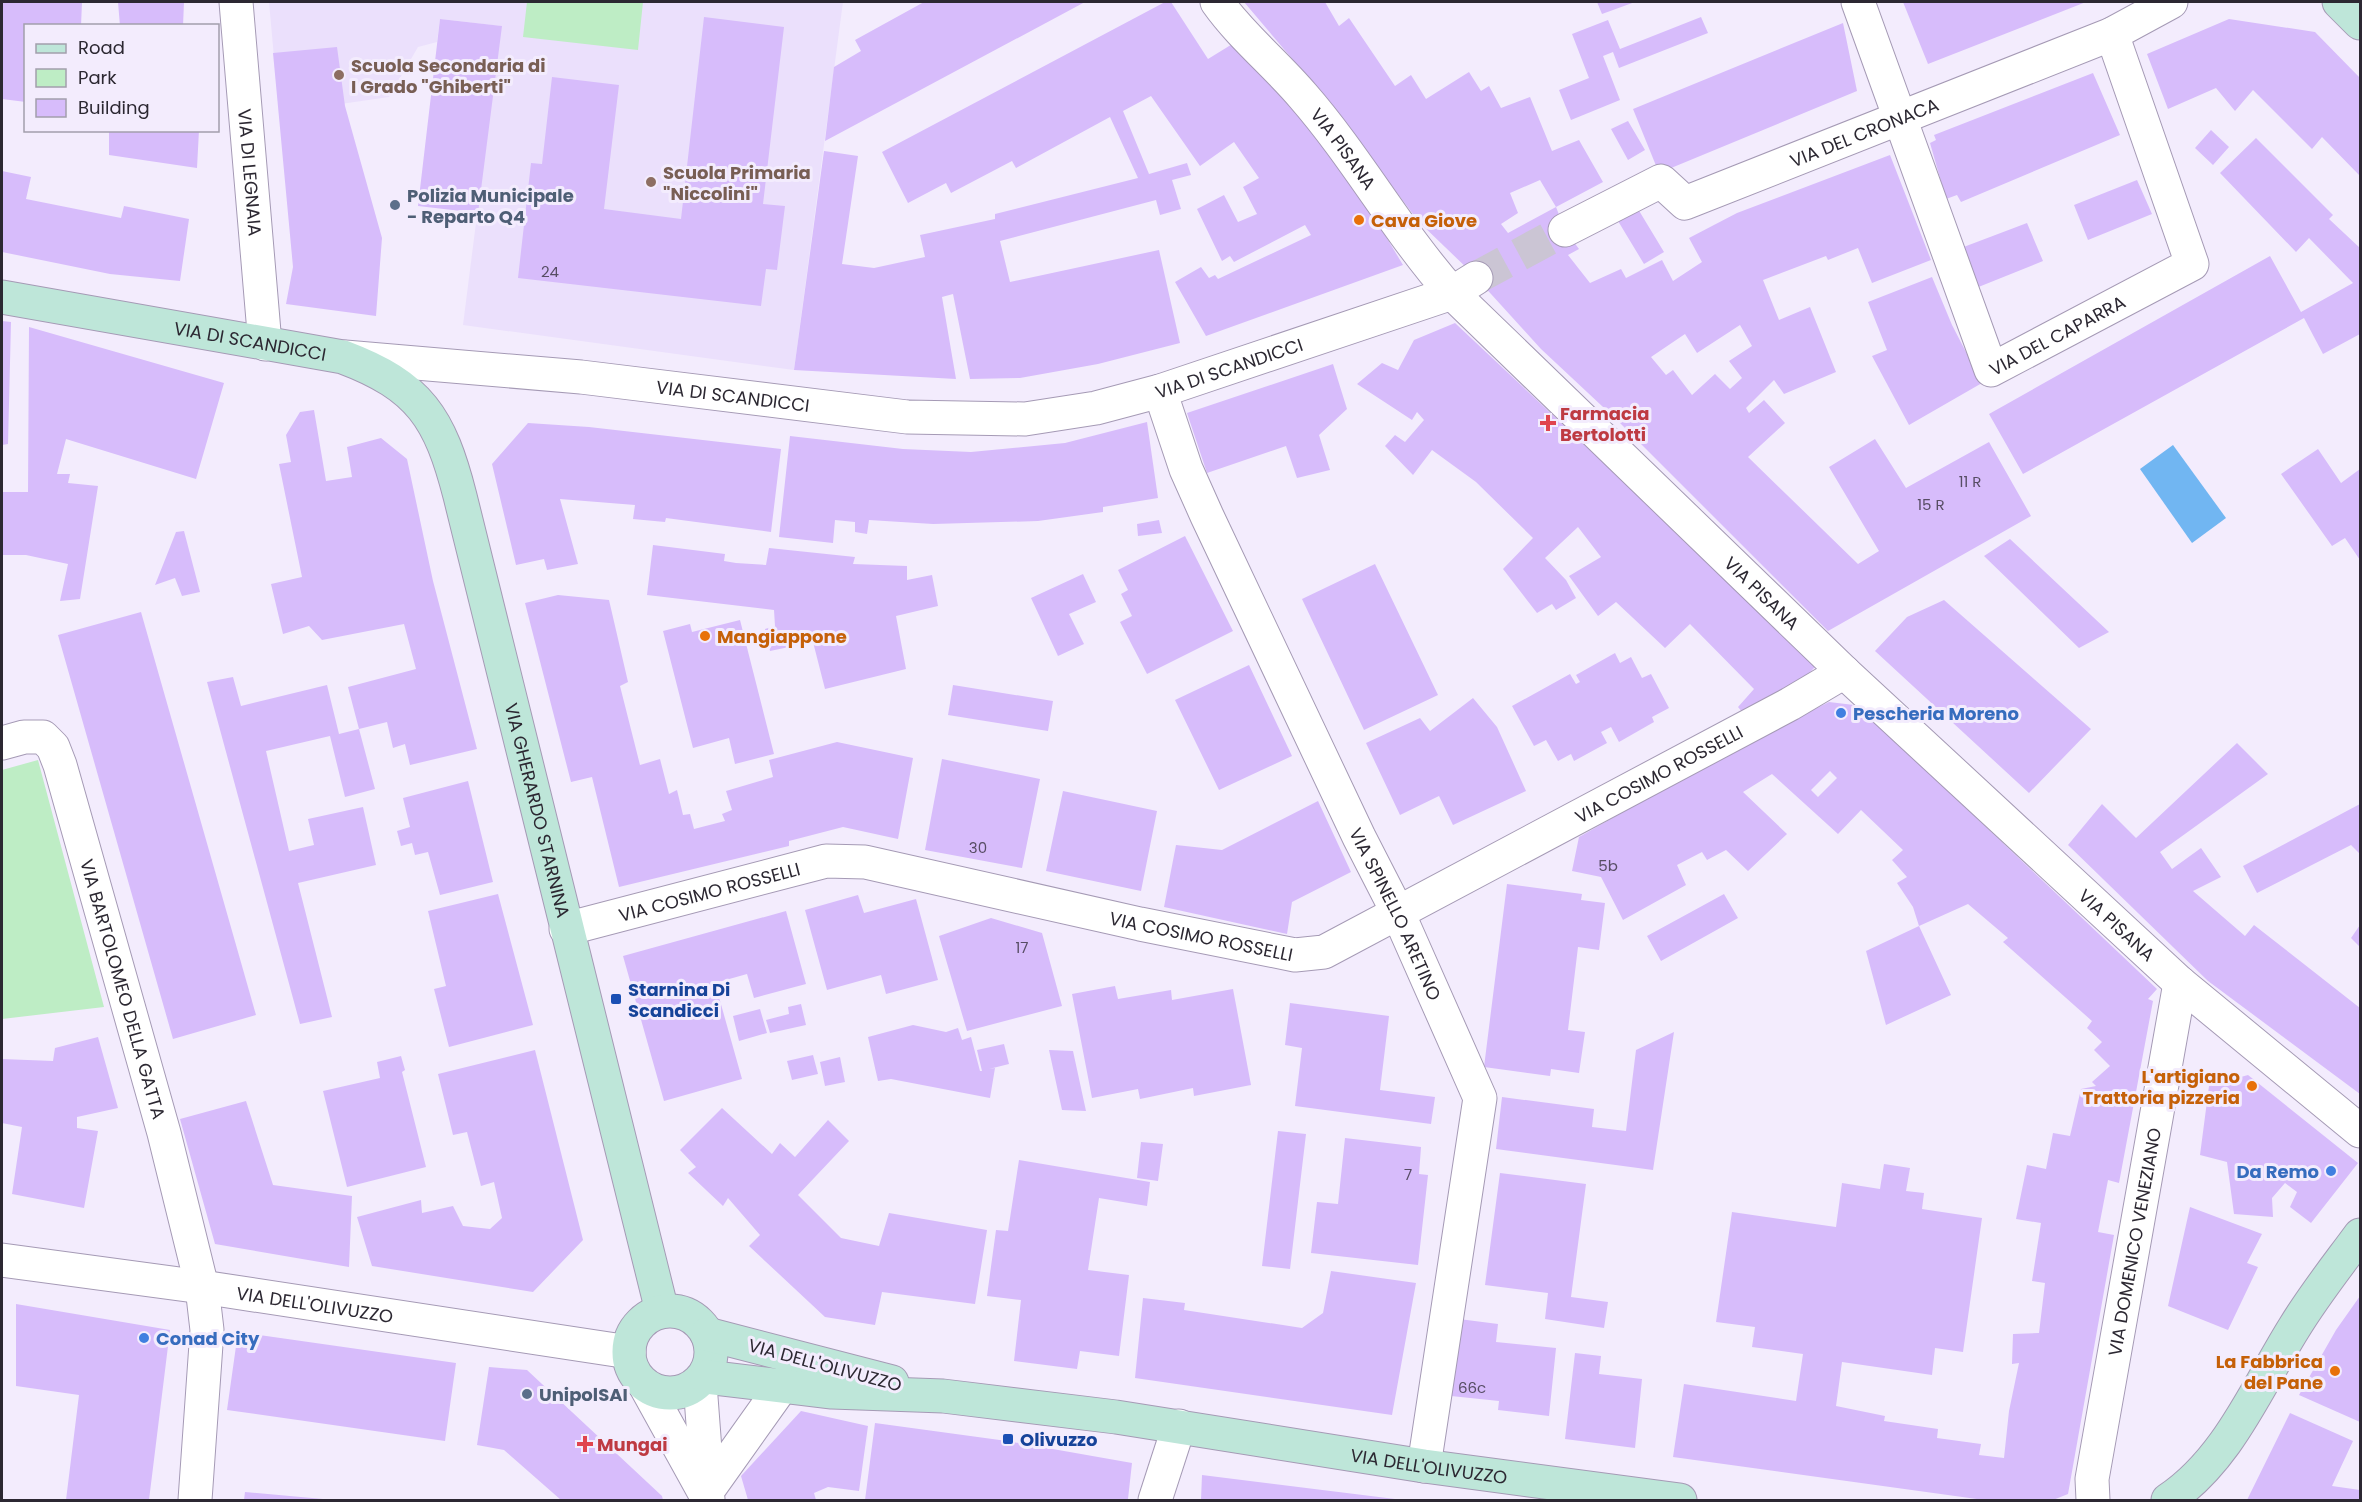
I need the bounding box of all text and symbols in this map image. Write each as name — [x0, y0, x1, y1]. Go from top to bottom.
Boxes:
legend — [24, 24, 219, 132]
text: Road — [78, 35, 125, 60]
place label: Scuola Secondaria di I Grado "Ghiberti" — [351, 53, 546, 99]
text: Park — [78, 65, 117, 90]
marker: Scuola Secondaria di I Grado "Ghiberti" — [332, 68, 346, 82]
street label: VIA DEL CRONACA — [1786, 91, 1942, 173]
text: Building — [78, 95, 150, 120]
street label: VIA PISANA — [1305, 102, 1382, 194]
street label: VIA DI LEGNAIA — [233, 108, 268, 237]
place label: Scuola Primaria "Niccolini" — [663, 160, 811, 206]
marker: Scuola Primaria "Niccolini" — [644, 175, 658, 189]
place label: Polizia Municipale - Reparto Q4 — [407, 183, 574, 229]
marker: Polizia Municipale - Reparto Q4 — [388, 198, 402, 212]
place label: Cava Giove — [1371, 208, 1477, 233]
marker: Cava Giove — [1352, 213, 1366, 227]
house number: 24 — [541, 261, 559, 282]
street label: VIA DEL CAPARRA — [1985, 289, 2130, 381]
street label: VIA DI SCANDICCI — [172, 315, 328, 366]
street label: VIA DI SCANDICCI — [1152, 332, 1306, 404]
street label: VIA DI SCANDICCI — [655, 374, 811, 417]
place label: Farmacia Bertolotti — [1560, 401, 1649, 447]
marker: Farmacia Bertolotti — [1541, 416, 1555, 430]
house number: 11 R — [1959, 471, 1981, 492]
house number: 15 R — [1917, 494, 1945, 515]
street label: VIA PISANA — [1719, 550, 1805, 635]
place label: Mangiappone — [717, 624, 847, 649]
marker: Mangiappone — [698, 629, 712, 643]
street label: VIA GHERARDO STARNINA — [499, 700, 577, 920]
place label: Pescheria Moreno — [1853, 701, 2019, 726]
marker: Pescheria Moreno — [1834, 706, 1848, 720]
street label: VIA COSIMO ROSSELLI — [1570, 719, 1747, 829]
street label: VIA SPINELLO ARETINO — [1344, 823, 1448, 1004]
house number: 30 — [969, 837, 987, 858]
house number: 5b — [1598, 855, 1618, 876]
street label: VIA BARTOLOMEO DELLA GATTA — [75, 856, 172, 1122]
street label: VIA COSIMO ROSSELLI — [616, 856, 803, 927]
street label: VIA PISANA — [2073, 883, 2161, 967]
street label: VIA COSIMO ROSSELLI — [1107, 905, 1295, 967]
house number: 17 — [1016, 937, 1029, 958]
place label: Starnina Di Scandicci — [628, 977, 730, 1023]
marker: Starnina Di Scandicci — [609, 992, 623, 1006]
place label: L'artigiano Trattoria pizzeria — [2083, 1064, 2240, 1110]
marker: L'artigiano Trattoria pizzeria — [2245, 1079, 2259, 1093]
street label: VIA DOMENICO VENEZIANO — [2102, 1126, 2167, 1358]
place label: Da Remo — [2237, 1159, 2319, 1184]
house number: 7 — [1404, 1164, 1412, 1185]
marker: Da Remo — [2324, 1164, 2338, 1178]
street label: VIA DELL'OLIVUZZO — [235, 1280, 395, 1328]
place label: Conad City — [156, 1326, 260, 1351]
marker: Conad City — [137, 1331, 151, 1345]
street label: VIA DELL'OLIVUZZO — [745, 1332, 905, 1398]
place label: La Fabbrica del Pane — [2216, 1349, 2323, 1395]
marker: La Fabbrica del Pane — [2328, 1364, 2342, 1378]
house number: 66c — [1458, 1377, 1486, 1398]
place label: UnipolSAI — [539, 1382, 628, 1407]
marker: UnipolSAI — [520, 1387, 534, 1401]
place label: Olivuzzo — [1020, 1427, 1098, 1452]
place label: Mungai — [597, 1432, 668, 1457]
marker: Olivuzzo — [1001, 1432, 1015, 1446]
marker: Mungai — [578, 1437, 592, 1451]
street label: VIA DELL'OLIVUZZO — [1349, 1442, 1509, 1489]

